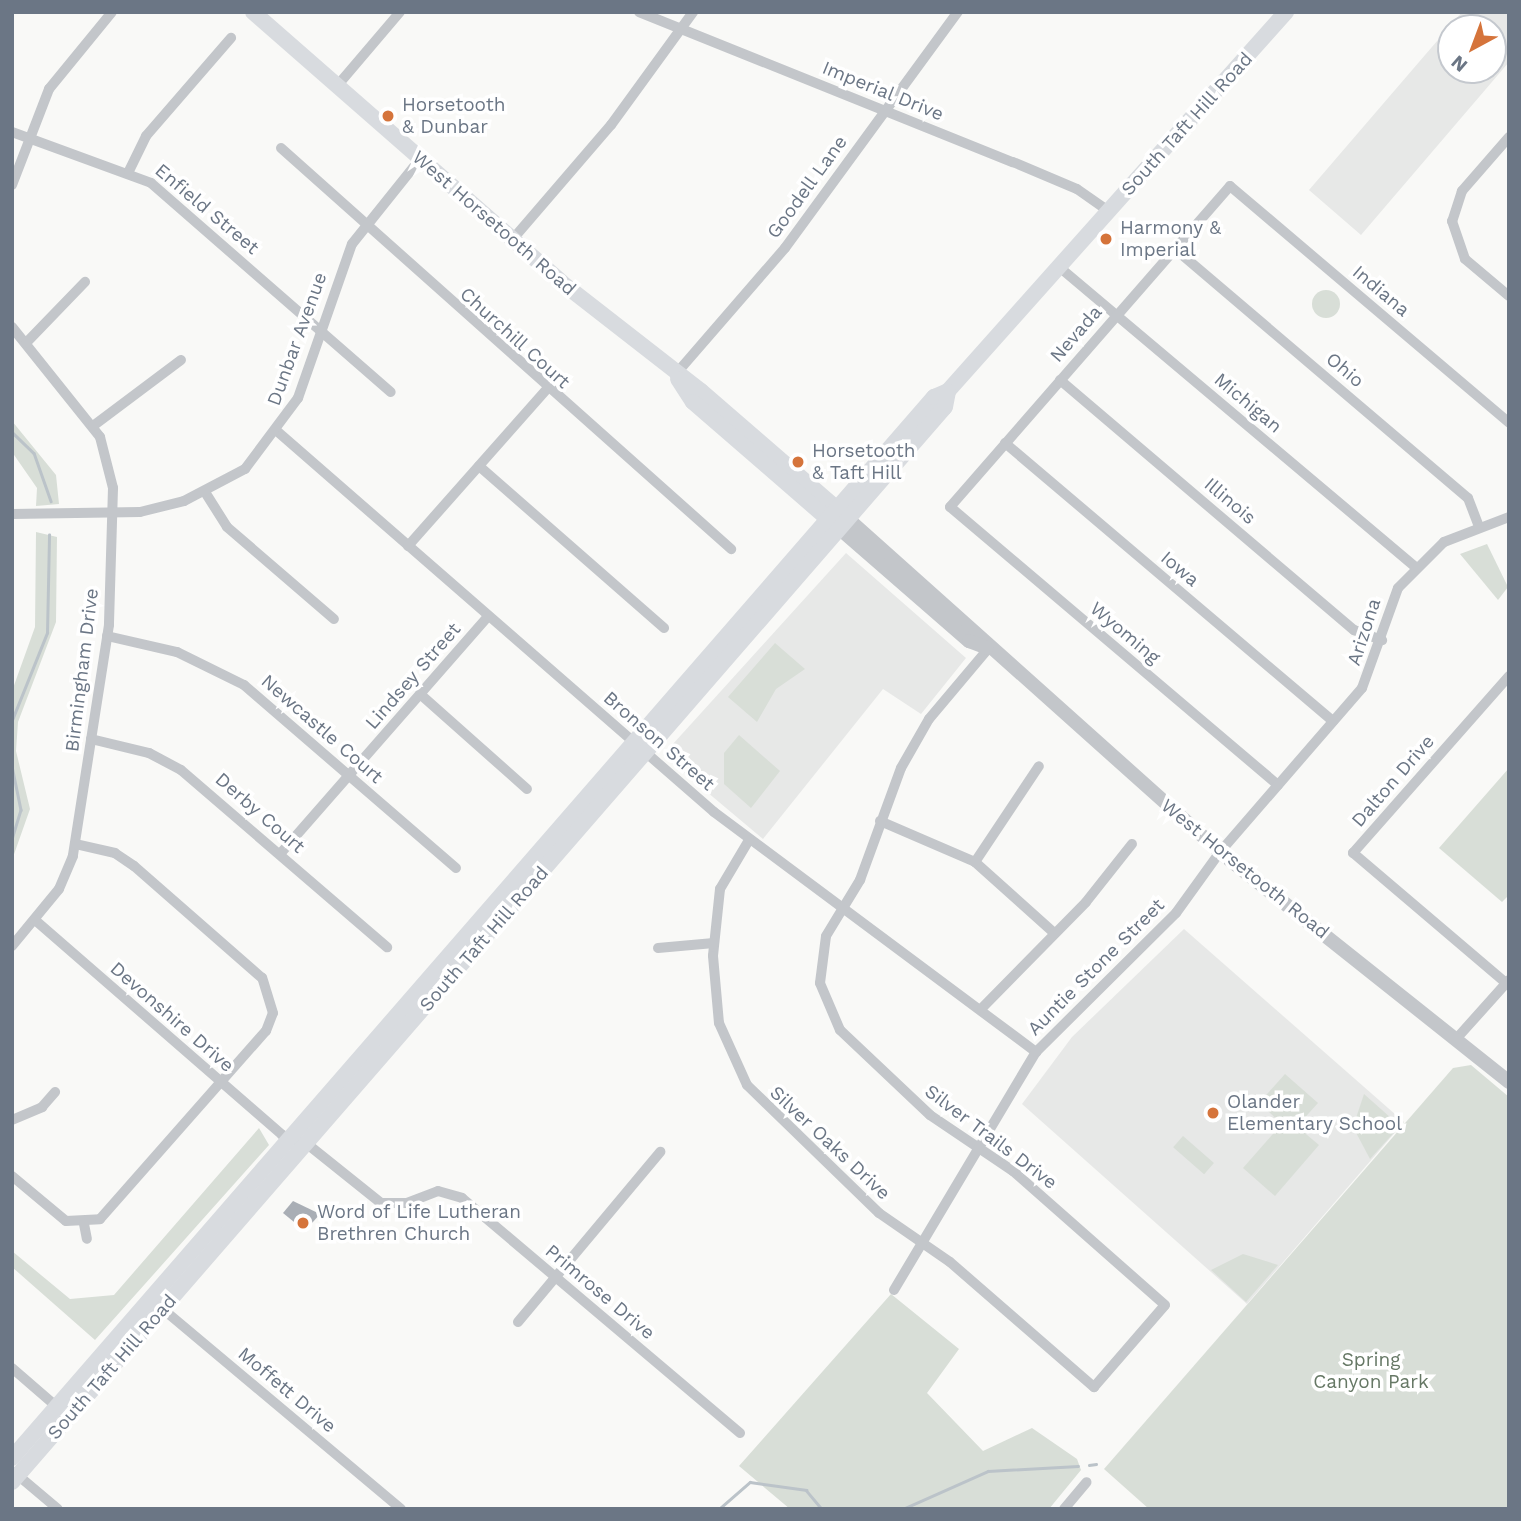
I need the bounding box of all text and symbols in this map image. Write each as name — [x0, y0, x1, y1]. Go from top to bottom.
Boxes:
north arrow — [1437, 14, 1507, 84]
street label: South Taft Hill Road — [1116, 47, 1258, 201]
text: N — [1446, 50, 1472, 77]
street label: Imperial Drive — [819, 56, 947, 126]
place label: Horsetooth & Dunbar — [402, 94, 506, 138]
marker: Horsetooth & Dunbar — [380, 108, 396, 124]
street label: Goodell Lane — [762, 131, 852, 243]
street label: West Horsetooth Road — [407, 146, 581, 300]
street label: Enfield Street — [150, 159, 264, 259]
place label: Harmony & Imperial — [1120, 217, 1221, 261]
marker: Harmony & Imperial — [1098, 231, 1114, 247]
street label: Indiana — [1348, 261, 1414, 321]
street label: Dunbar Avenue — [262, 269, 332, 409]
street label: Churchill Court — [455, 282, 575, 394]
street label: Nevada — [1045, 301, 1107, 367]
street label: Ohio — [1321, 348, 1369, 392]
street label: Michigan — [1210, 368, 1286, 438]
place label: Horsetooth & Taft Hill — [812, 440, 916, 484]
marker: Horsetooth & Taft Hill — [790, 454, 806, 470]
street label: Illinois — [1200, 473, 1260, 529]
street label: Iowa — [1156, 546, 1204, 592]
street label: Birmingham Drive — [61, 587, 103, 753]
street label: Arizona — [1342, 596, 1386, 668]
street label: Wyoming — [1085, 597, 1165, 669]
street label: Lindsey Street — [360, 618, 466, 734]
street label: Newcastle Court — [256, 670, 388, 788]
street label: Bronson Street — [599, 687, 719, 795]
street label: Dalton Drive — [1347, 730, 1439, 832]
street label: Derby Court — [210, 768, 310, 858]
street label: West Horsetooth Road — [1156, 794, 1334, 944]
street label: South Taft Hill Road — [414, 861, 554, 1017]
street label: Auntie Stone Street — [1023, 894, 1169, 1040]
street label: Devonshire Drive — [105, 957, 239, 1077]
street label: Silver Trails Drive — [920, 1080, 1062, 1194]
street label: Silver Oaks Drive — [765, 1081, 895, 1205]
place label: Olander Elementary School — [1227, 1091, 1403, 1135]
marker: Olander Elementary School — [1205, 1105, 1221, 1121]
place label: Word of Life Lutheran Brethren Church — [317, 1201, 522, 1245]
marker: Word of Life Lutheran Brethren Church — [295, 1215, 311, 1231]
street label: Primrose Drive — [541, 1240, 659, 1344]
street label: South Taft Hill Road — [42, 1289, 182, 1445]
street label: Moffett Drive — [233, 1342, 341, 1438]
park label: Spring Canyon Park — [1313, 1349, 1429, 1393]

